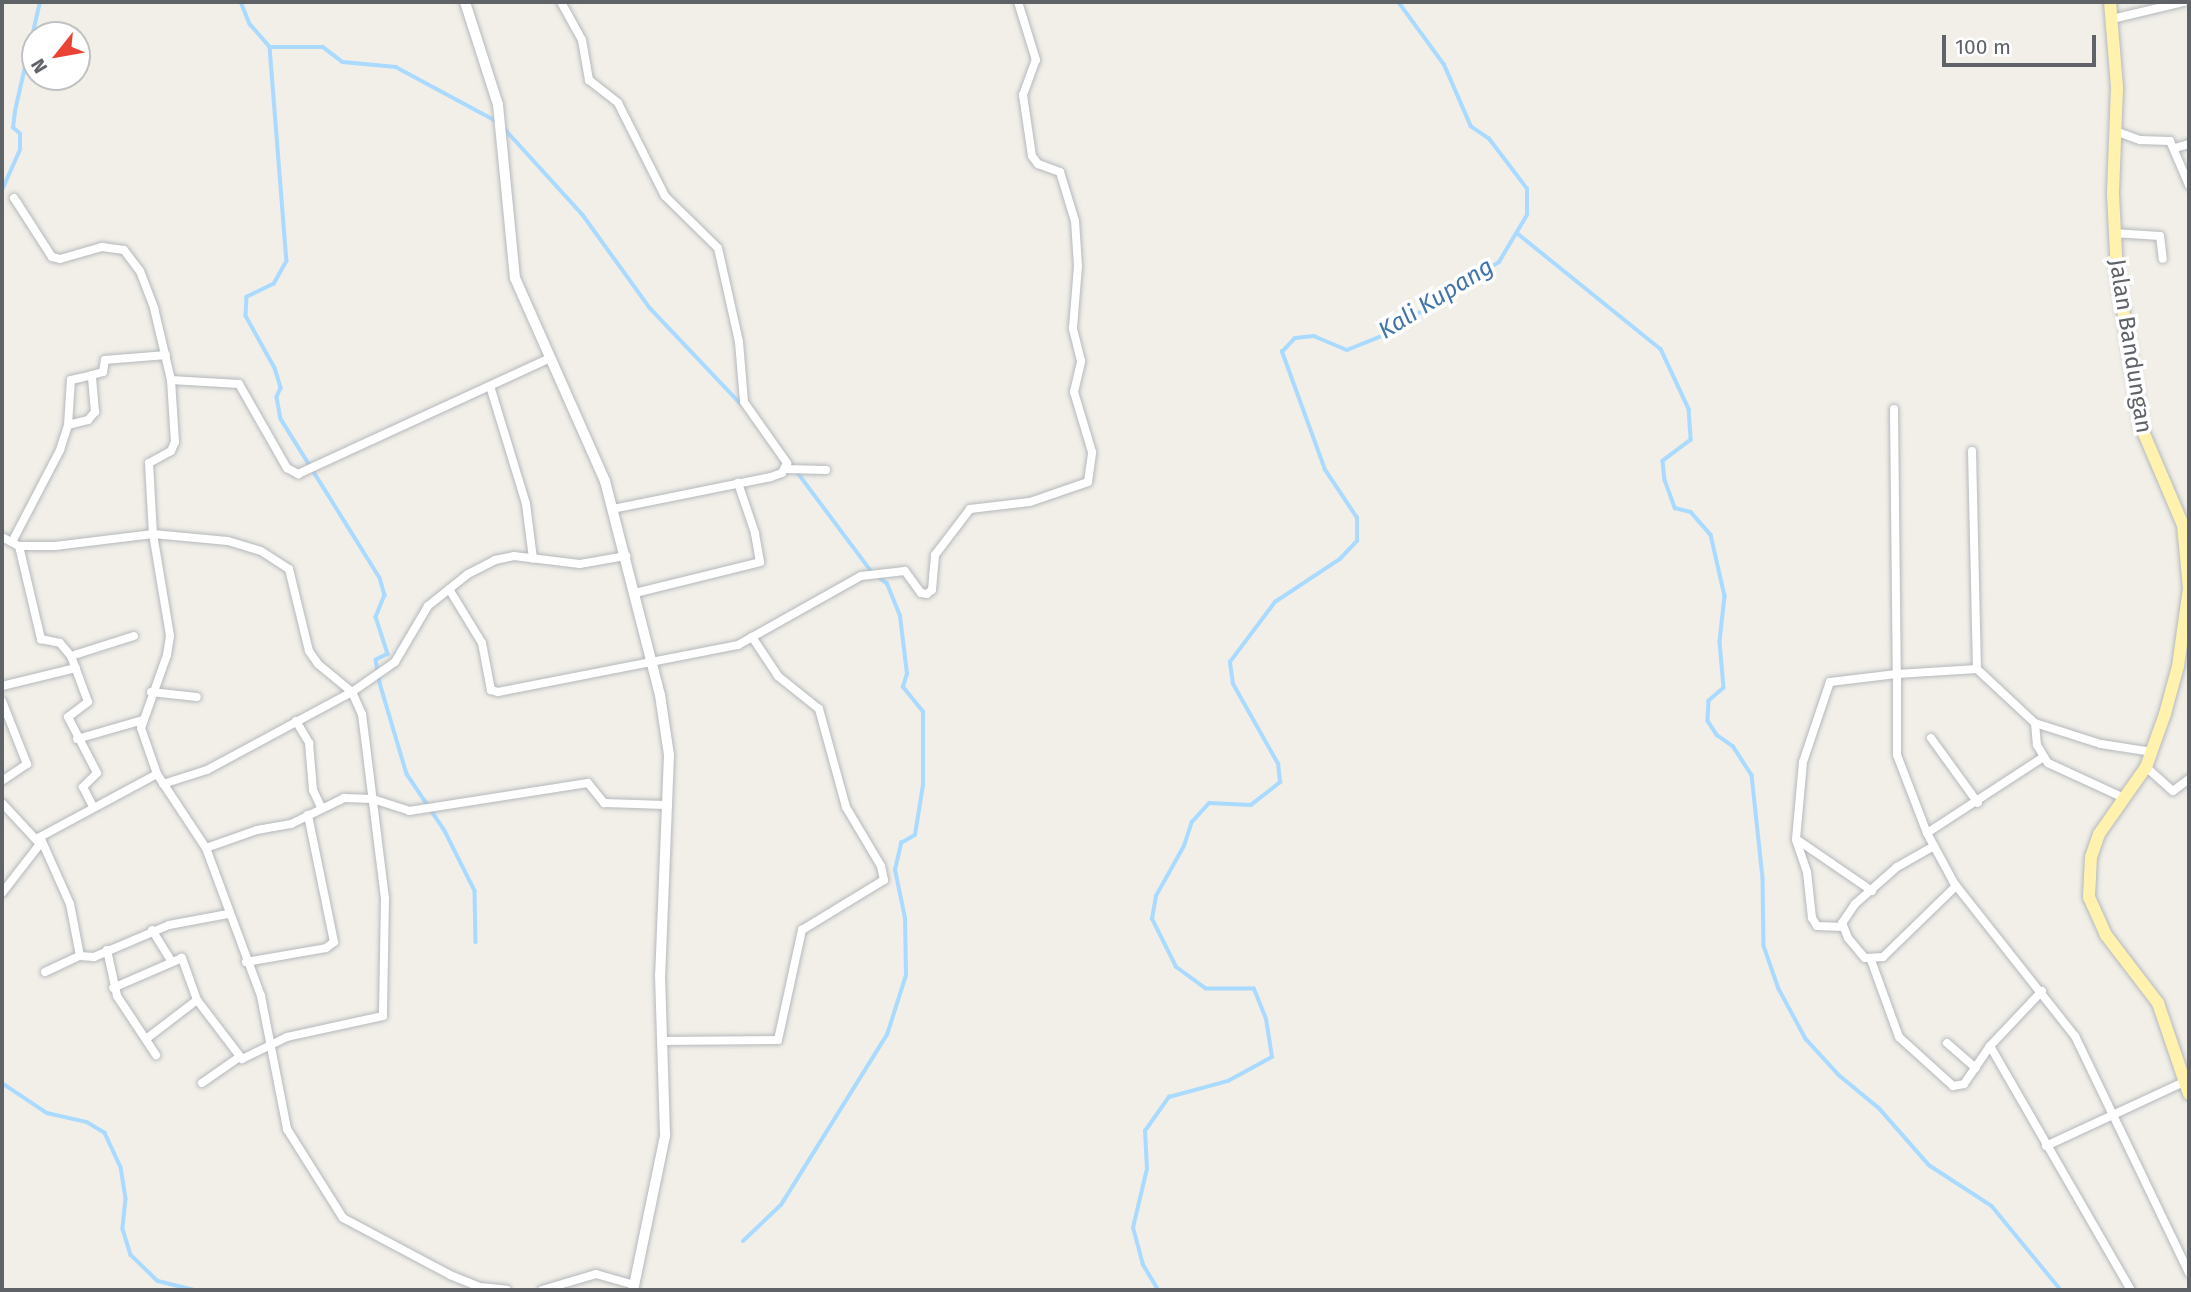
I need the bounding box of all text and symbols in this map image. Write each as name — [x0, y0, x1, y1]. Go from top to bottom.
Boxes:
north arrow — [21, 21, 91, 91]
scale bar — [1946, 21, 2100, 65]
text: 100 m — [1955, 34, 2011, 60]
text: N — [26, 55, 52, 77]
water label: Kali Kupang — [1373, 252, 1499, 346]
street label: Jalan Bandungan — [2104, 257, 2158, 435]

